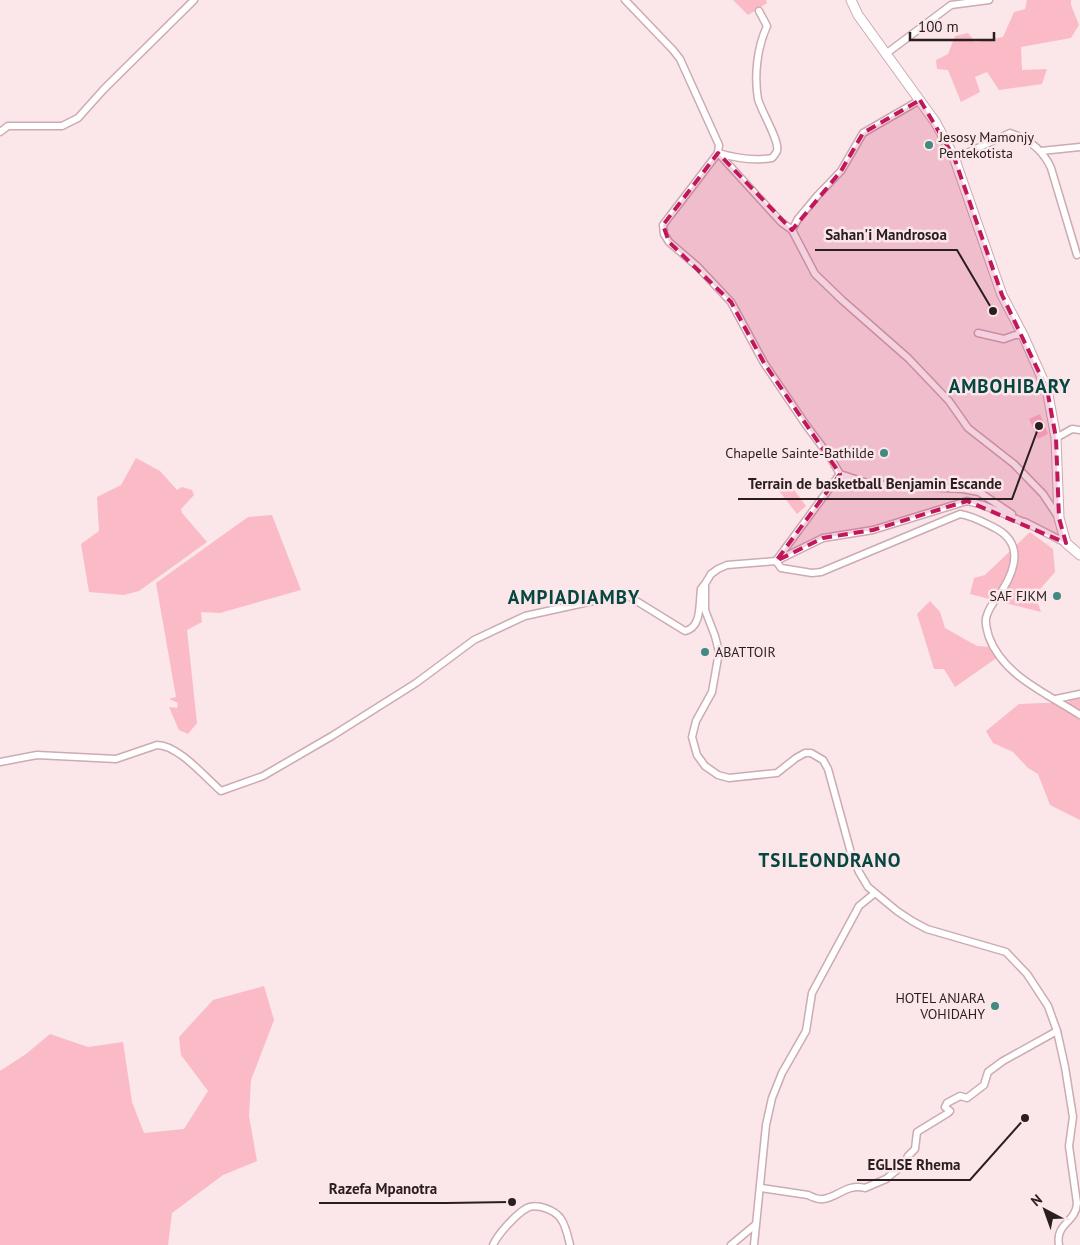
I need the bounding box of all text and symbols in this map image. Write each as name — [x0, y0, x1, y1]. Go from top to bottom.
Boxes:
scale bar — [910, 10, 994, 42]
text: 100 m — [918, 17, 959, 36]
place label: Jesosy Mamonjy Pentekotista — [938, 128, 1035, 162]
marker: Jesosy Mamonjy Pentekotista — [923, 139, 935, 151]
callout: Sahan'i Mandrosoa — [815, 220, 957, 250]
text: Sahan'i Mandrosoa — [825, 225, 947, 244]
district label: AMBOHIBARY — [949, 374, 1071, 398]
place label: Chapelle Sainte-Bathilde — [725, 444, 874, 462]
marker: Chapelle Sainte-Bathilde — [878, 447, 890, 459]
callout: Terrain de basketball Benjamin Escande — [738, 469, 1012, 499]
text: Terrain de basketball Benjamin Escande — [748, 474, 1002, 493]
district label: AMPIADIAMBY — [508, 585, 640, 609]
place label: SAF FJKM — [989, 587, 1047, 605]
marker: SAF FJKM — [1051, 590, 1063, 602]
place label: ABATTOIR — [715, 643, 776, 661]
marker: ABATTOIR — [699, 646, 711, 658]
district label: TSILEONDRANO — [759, 848, 901, 872]
place label: HOTEL ANJARA VOHIDAHY — [895, 989, 986, 1023]
marker: HOTEL ANJARA VOHIDAHY — [989, 1000, 1001, 1012]
callout: EGLISE Rhema — [857, 1150, 970, 1180]
text: EGLISE Rhema — [868, 1155, 960, 1174]
callout: Razefa Mpanotra — [319, 1173, 447, 1203]
text: Razefa Mpanotra — [329, 1179, 437, 1198]
north arrow — [1020, 1185, 1070, 1235]
text: N — [1027, 1190, 1046, 1210]

